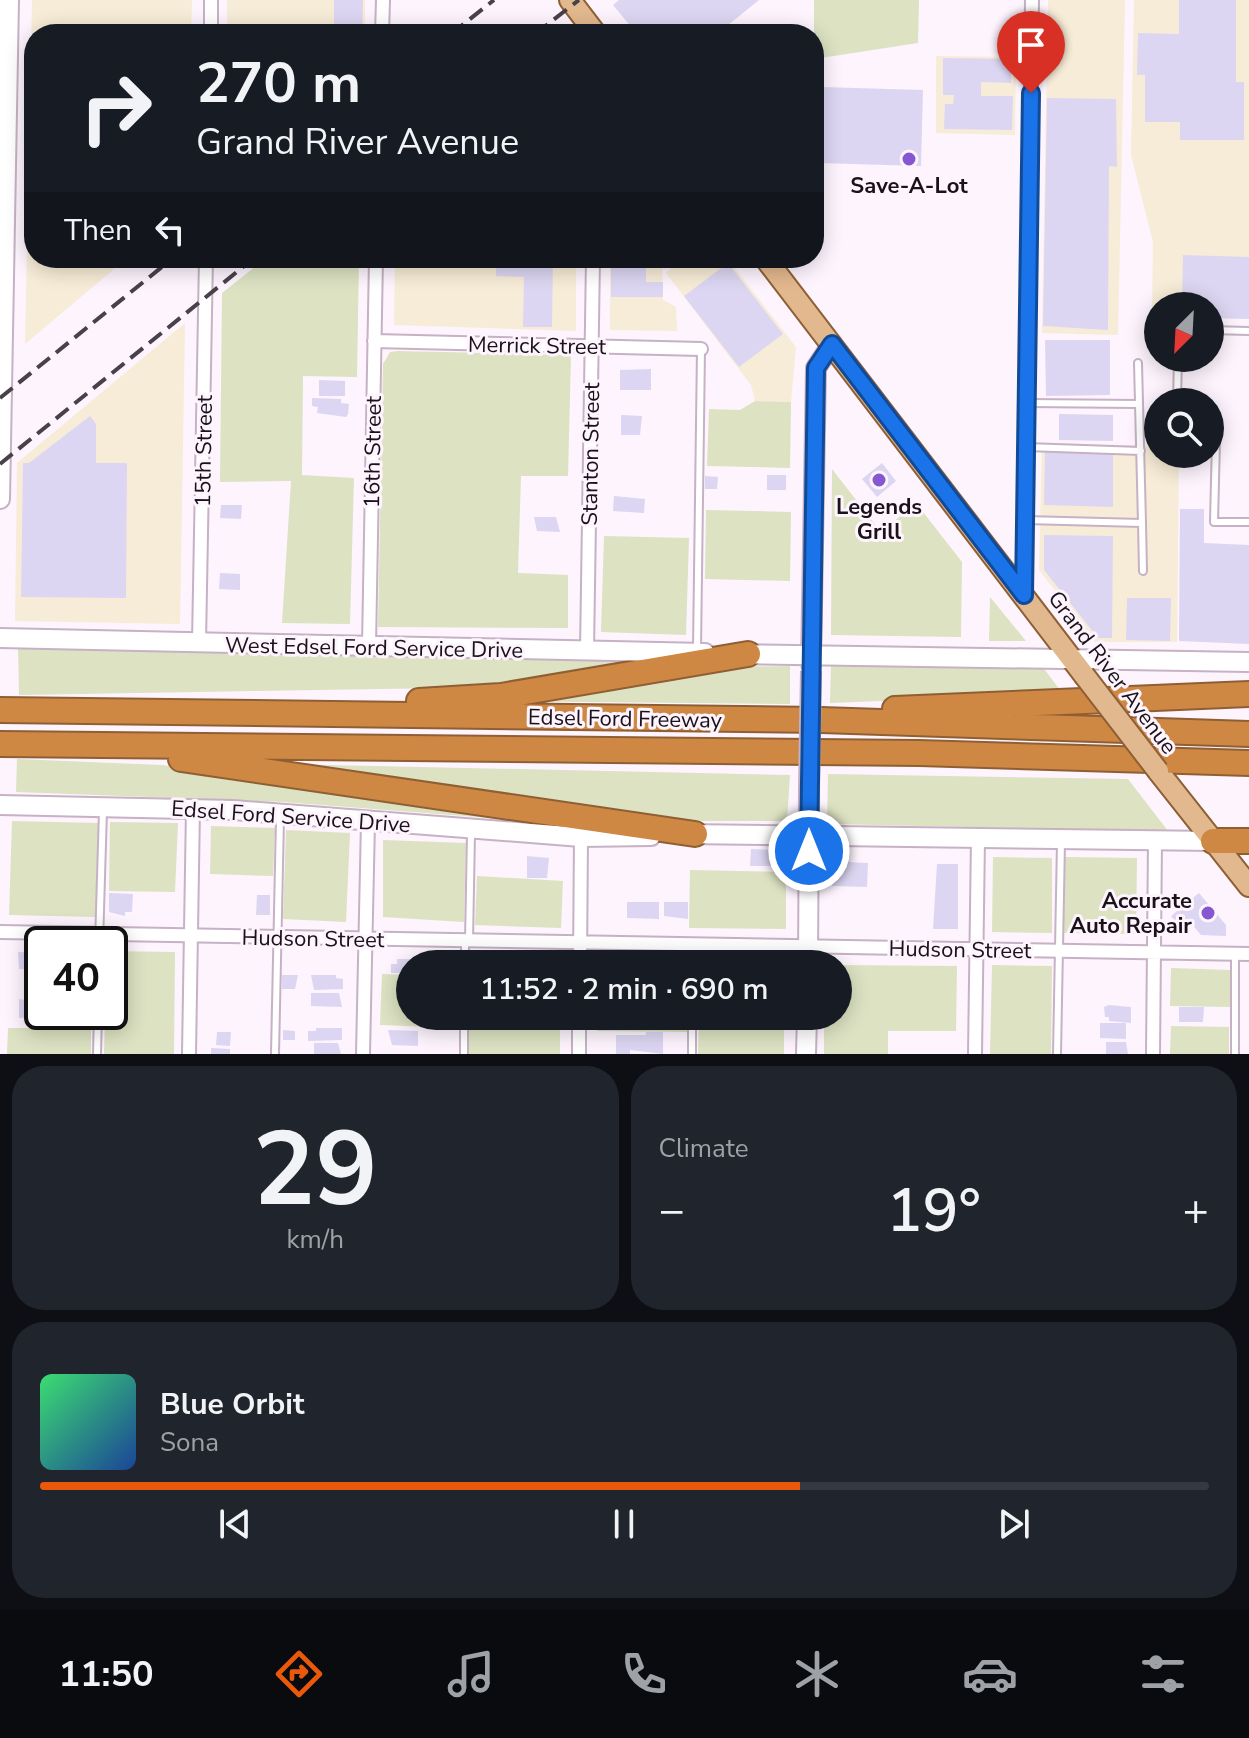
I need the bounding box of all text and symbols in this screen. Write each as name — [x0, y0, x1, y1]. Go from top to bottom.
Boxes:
pin — [997, 11, 1065, 93]
icon: arrive — [1009, 23, 1053, 67]
text: 270 m — [196, 45, 361, 122]
icon: right — [64, 56, 168, 160]
text: Grand River Avenue — [196, 118, 519, 167]
marker: Save-A-Lot — [900, 150, 918, 168]
place label: Save-A-Lot — [850, 171, 968, 201]
icon: left — [148, 208, 192, 252]
text: Then — [64, 210, 132, 251]
north arrow — [1144, 292, 1224, 372]
map controls — [1144, 292, 1224, 468]
street label: Merrick Street — [468, 330, 607, 362]
street label: Stanton Street — [575, 382, 607, 526]
button: search — [1144, 388, 1224, 468]
street label: 15th Street — [188, 394, 220, 507]
street label: 16th Street — [357, 395, 389, 508]
marker: Legends Grill — [870, 471, 888, 489]
place label: Legends Grill — [836, 492, 922, 547]
street label: Grand River Avenue — [1041, 585, 1184, 760]
street label: West Edsel Ford Service Drive — [225, 630, 523, 666]
street label: Edsel Ford Freeway — [528, 702, 723, 736]
street label: Edsel Ford Service Drive — [170, 794, 412, 840]
position arrow — [767, 809, 851, 893]
place label: Accurate Auto Repair — [1070, 886, 1192, 941]
marker: Accurate Auto Repair — [1199, 904, 1217, 922]
street label: Hudson Street — [241, 923, 385, 955]
speed limit sign: 40 — [24, 926, 128, 1030]
street label: Hudson Street — [888, 934, 1032, 966]
text: 11:52 · 2 min · 690 m — [479, 969, 769, 1010]
text: 29 — [253, 1099, 378, 1241]
text: Climate — [659, 1131, 749, 1166]
text: 19° — [887, 1170, 981, 1252]
text: − — [659, 1181, 685, 1241]
text: + — [1183, 1181, 1209, 1241]
text: km/h — [287, 1222, 344, 1257]
text: Blue Orbit — [160, 1384, 304, 1425]
text: Sona — [160, 1425, 219, 1460]
icon: previous — [213, 1502, 257, 1546]
icon: pause — [602, 1502, 646, 1546]
icon: next — [992, 1502, 1036, 1546]
icon: directions — [271, 1646, 327, 1702]
icon: music — [443, 1646, 499, 1702]
icon: phone — [616, 1646, 672, 1702]
icon: climate — [789, 1646, 845, 1702]
icon: car — [962, 1646, 1018, 1702]
icon: filters — [1135, 1646, 1191, 1702]
text: 11:50 — [58, 1650, 154, 1699]

